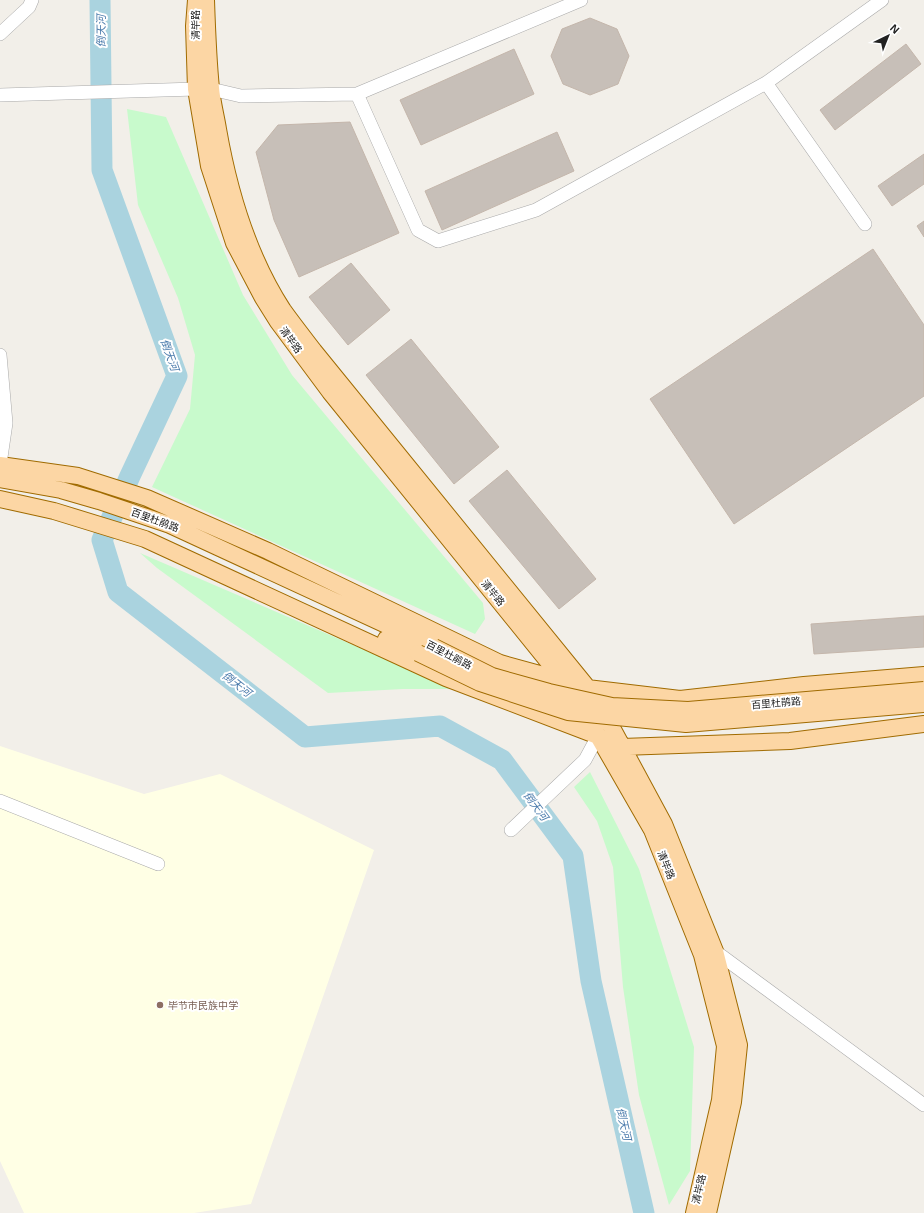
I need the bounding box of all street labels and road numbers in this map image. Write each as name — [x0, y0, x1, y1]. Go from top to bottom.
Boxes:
street label: 清毕路 — [190, 10, 201, 40]
street label: 清毕路 — [278, 325, 304, 355]
street label: 百里杜鹃路 — [130, 506, 180, 534]
street label: 清毕路 — [479, 578, 507, 608]
street label: 百里杜鹃路 — [424, 639, 474, 671]
street label: 百里杜鹃路 — [751, 695, 801, 711]
street label: 清毕路 — [655, 849, 677, 881]
street label: 清毕路 — [690, 1173, 708, 1205]

